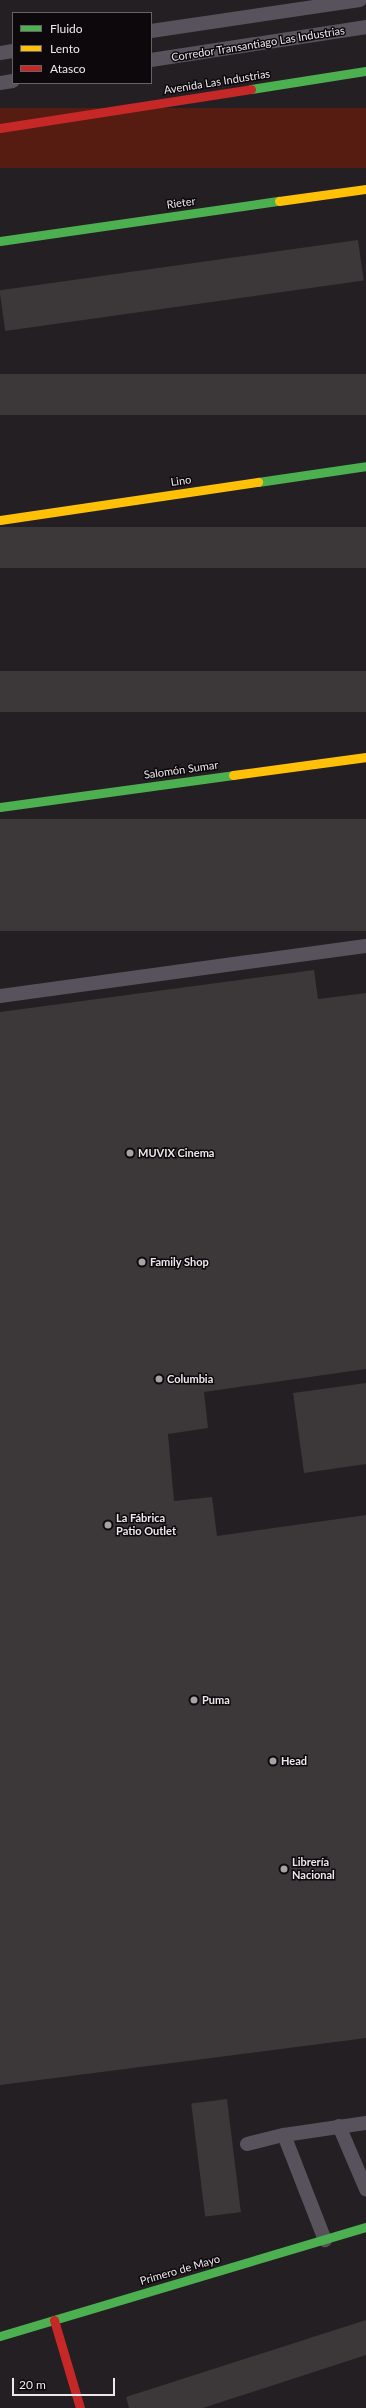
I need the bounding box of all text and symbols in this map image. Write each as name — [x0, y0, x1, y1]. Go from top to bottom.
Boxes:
legend — [12, 12, 152, 84]
text: Fluido — [50, 21, 83, 36]
street label: Corredor Transantiago Las Industrias — [170, 24, 346, 64]
text: Lento — [50, 41, 80, 56]
text: Atasco — [50, 61, 86, 76]
street label: Avenida Las Industrias — [163, 67, 271, 97]
street label: Rieter — [166, 194, 196, 212]
street label: Lino — [170, 473, 192, 489]
street label: Salomón Sumar — [143, 758, 219, 782]
place label: MUVIX Cinema — [138, 1146, 214, 1160]
marker: MUVIX Cinema — [125, 1148, 135, 1158]
place label: Family Shop — [150, 1255, 209, 1269]
marker: Family Shop — [137, 1257, 147, 1267]
place label: Columbia — [167, 1372, 213, 1386]
marker: Columbia — [154, 1374, 164, 1384]
place label: La Fábrica Patio Outlet — [116, 1512, 176, 1538]
marker: La Fábrica Patio Outlet — [103, 1520, 113, 1530]
place label: Puma — [202, 1693, 230, 1707]
marker: Puma — [189, 1695, 199, 1705]
place label: Head — [281, 1754, 307, 1768]
marker: Head — [268, 1756, 278, 1766]
place label: Librería Nacional — [292, 1856, 335, 1882]
marker: Librería Nacional — [279, 1864, 289, 1874]
street label: Primero de Mayo — [138, 2252, 222, 2288]
scale bar — [14, 2370, 117, 2396]
text: 20 m — [19, 2377, 46, 2392]

